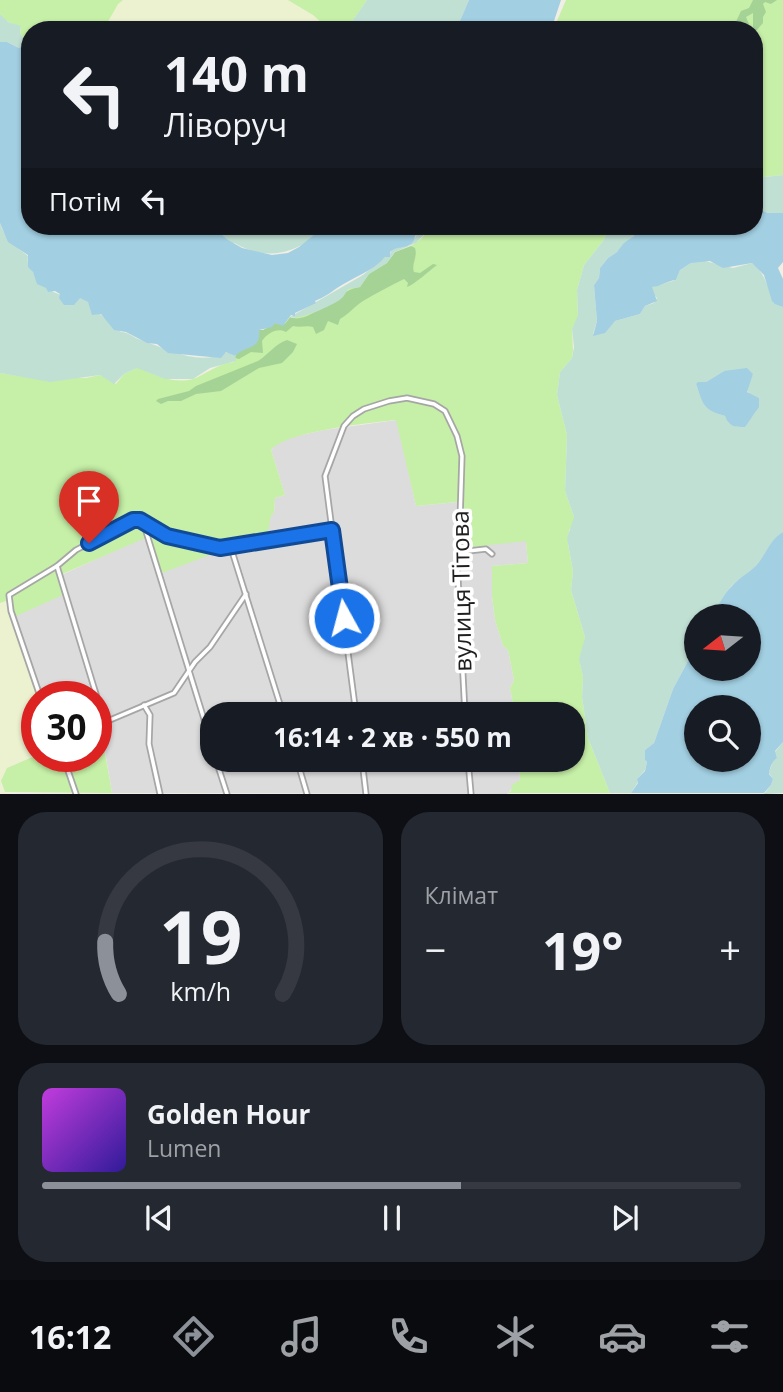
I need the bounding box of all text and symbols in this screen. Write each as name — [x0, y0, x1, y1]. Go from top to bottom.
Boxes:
text: 140 m — [164, 40, 309, 106]
icon: left — [49, 49, 140, 140]
text: Ліворуч — [164, 103, 287, 146]
icon: left — [135, 182, 173, 220]
text: Потім — [49, 183, 121, 219]
pin — [59, 471, 119, 543]
icon: arrive — [70, 482, 108, 520]
street label: вулиця Тітова — [443, 510, 478, 672]
position arrow — [307, 581, 381, 655]
north arrow — [684, 604, 761, 681]
map controls — [684, 604, 761, 772]
speed limit sign: 30 — [21, 681, 112, 772]
button: search — [684, 695, 761, 772]
text: 16:14 · 2 хв · 550 m — [273, 719, 512, 755]
text: Клімат — [425, 879, 498, 911]
text: 19 — [159, 887, 242, 986]
text: 19° — [542, 914, 624, 985]
text: − — [425, 923, 446, 975]
text: + — [719, 923, 741, 975]
text: km/h — [170, 974, 231, 1008]
text: Golden Hour — [147, 1096, 310, 1132]
text: Lumen — [147, 1132, 221, 1164]
icon: previous — [140, 1199, 178, 1237]
icon: pause — [373, 1199, 411, 1237]
icon: next — [606, 1199, 644, 1237]
icon: directions — [169, 1312, 218, 1361]
icon: music — [277, 1312, 326, 1361]
icon: phone — [384, 1312, 433, 1361]
icon: climate — [491, 1312, 540, 1361]
icon: car — [598, 1312, 647, 1361]
icon: filters — [705, 1312, 754, 1361]
text: 16:12 — [29, 1315, 111, 1358]

